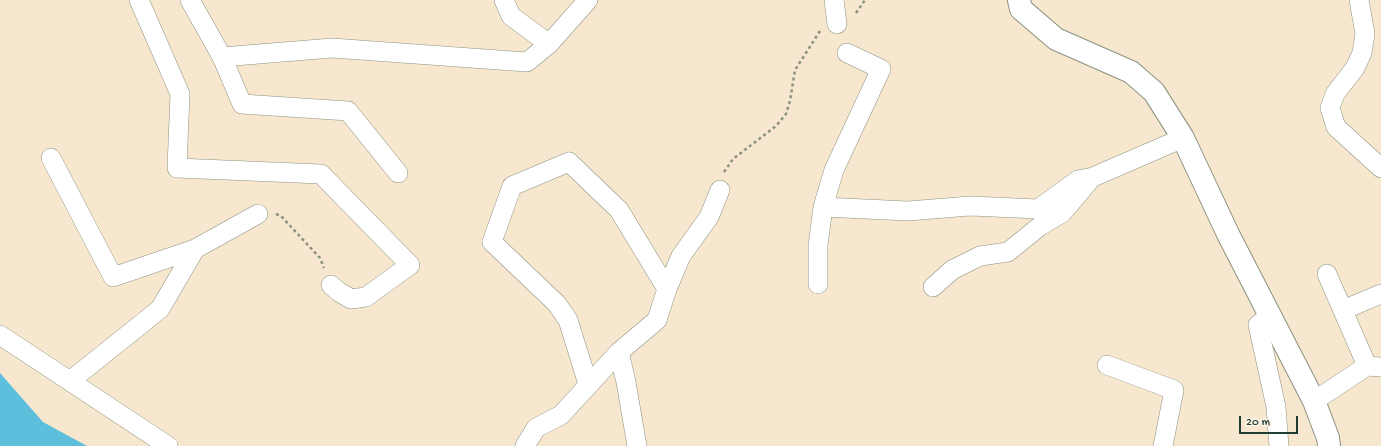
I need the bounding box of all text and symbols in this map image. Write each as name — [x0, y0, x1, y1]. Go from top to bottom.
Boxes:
scale bar — [1241, 408, 1300, 434]
text: 20 m — [1246, 416, 1270, 430]

